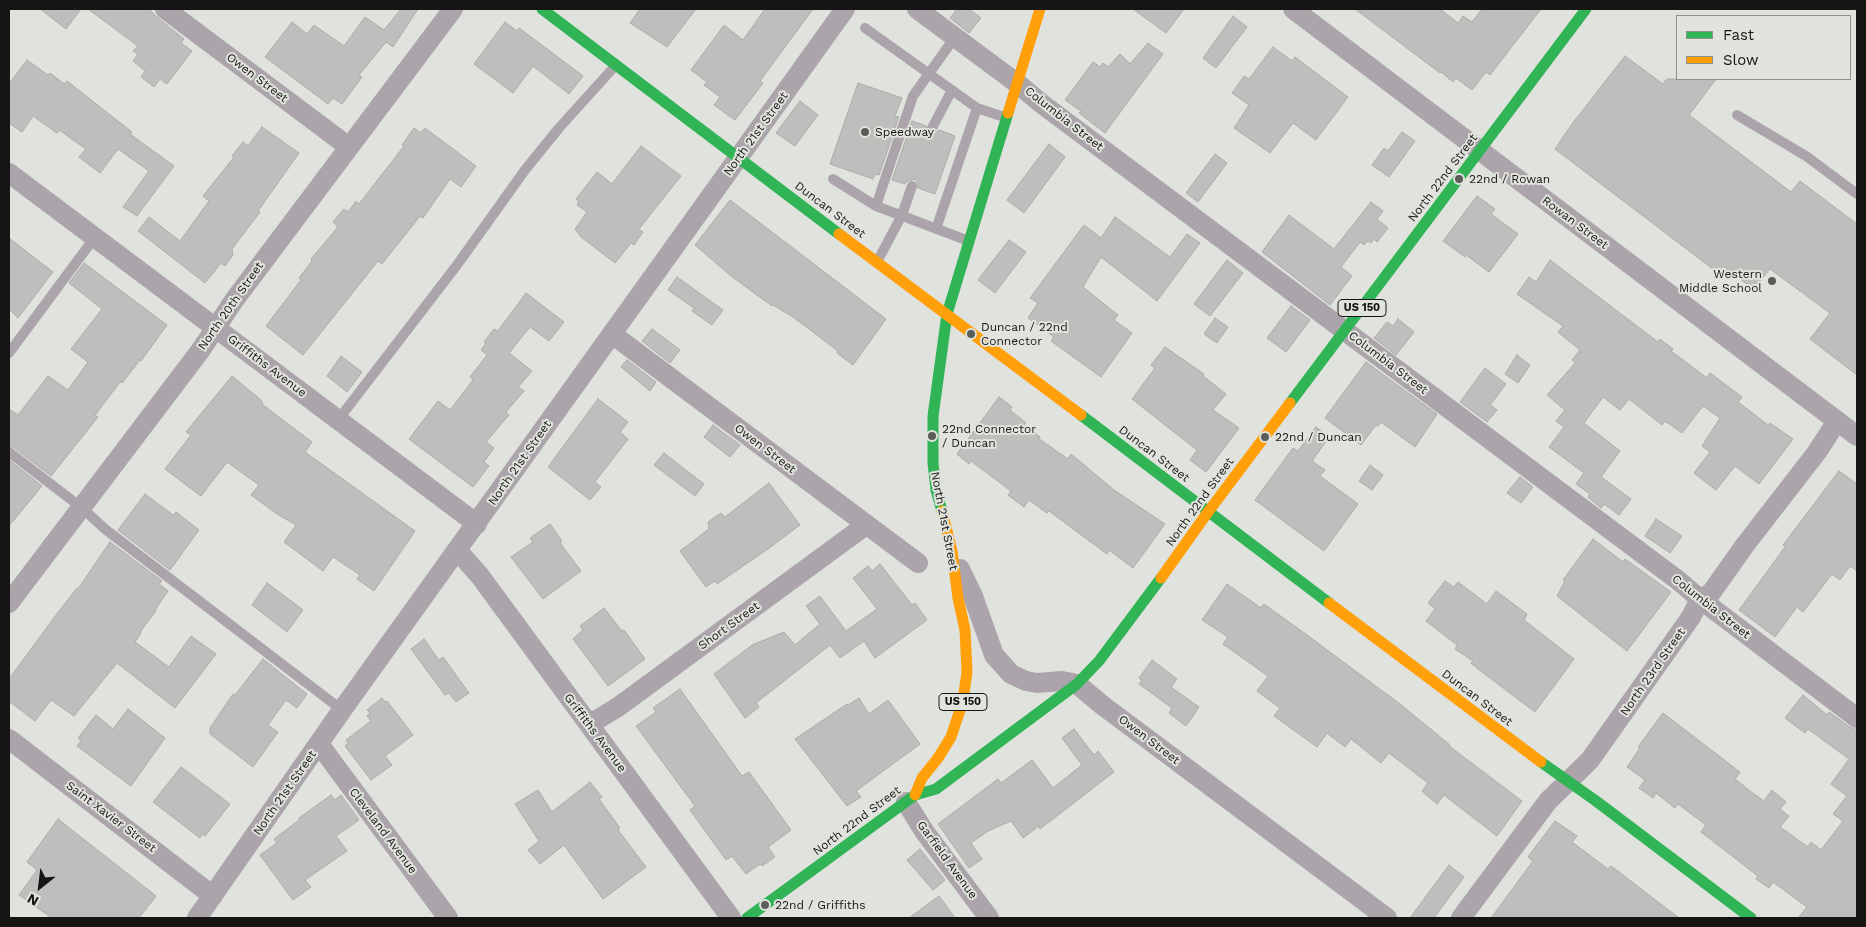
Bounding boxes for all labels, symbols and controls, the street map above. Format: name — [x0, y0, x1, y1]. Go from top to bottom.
legend — [1676, 15, 1851, 80]
text: Fast — [1723, 26, 1754, 44]
street label: Owen Street — [223, 50, 291, 106]
text: Slow — [1723, 51, 1759, 69]
street label: Columbia Street — [1022, 84, 1106, 154]
street label: North 21st Street — [721, 89, 791, 179]
place label: Speedway — [875, 125, 934, 139]
marker: Speedway — [859, 126, 871, 138]
street label: North 22nd Street — [1405, 131, 1481, 225]
place label: 22nd / Rowan — [1469, 172, 1550, 186]
marker: 22nd / Rowan — [1453, 173, 1465, 185]
street label: Duncan Street — [792, 179, 868, 241]
street label: Rowan Street — [1539, 193, 1611, 253]
street label: North 20th Street — [195, 259, 267, 353]
place label: Western Middle School — [1679, 267, 1762, 295]
marker: Western Middle School — [1766, 275, 1778, 287]
road number: US 150 — [1338, 300, 1386, 316]
place label: Duncan / 22nd Connector — [981, 320, 1068, 348]
marker: Duncan / 22nd Connector — [965, 328, 977, 340]
street label: Columbia Street — [1345, 328, 1431, 398]
street label: Griffiths Avenue — [225, 332, 309, 400]
street label: North 21st Street — [485, 418, 555, 508]
street label: Owen Street — [731, 421, 799, 477]
place label: 22nd Connector / Duncan — [942, 422, 1036, 450]
street label: Duncan Street — [1116, 423, 1192, 485]
marker: 22nd Connector / Duncan — [926, 430, 938, 442]
place label: 22nd / Duncan — [1275, 430, 1362, 444]
marker: 22nd / Duncan — [1259, 431, 1271, 443]
street label: North 22nd Street — [1163, 455, 1237, 549]
street label: North 21st Street — [927, 470, 961, 572]
street label: Columbia Street — [1669, 572, 1753, 642]
street label: Short Street — [696, 599, 762, 653]
street label: North 23rd Street — [1617, 626, 1689, 718]
street label: Duncan Street — [1439, 667, 1515, 729]
street label: Griffiths Avenue — [561, 691, 629, 775]
road number: US 150 — [939, 694, 987, 710]
street label: Owen Street — [1115, 712, 1183, 768]
street label: North 21st Street — [250, 748, 320, 838]
street label: Saint Xavier Street — [63, 778, 159, 856]
street label: North 22nd Street — [810, 783, 904, 859]
street label: Cleveland Avenue — [346, 785, 420, 877]
street label: Garfield Avenue — [914, 818, 980, 902]
north arrow — [15, 862, 65, 912]
text: N — [24, 891, 41, 910]
place label: 22nd / Griffiths — [775, 898, 866, 912]
marker: 22nd / Griffiths — [759, 899, 771, 911]

